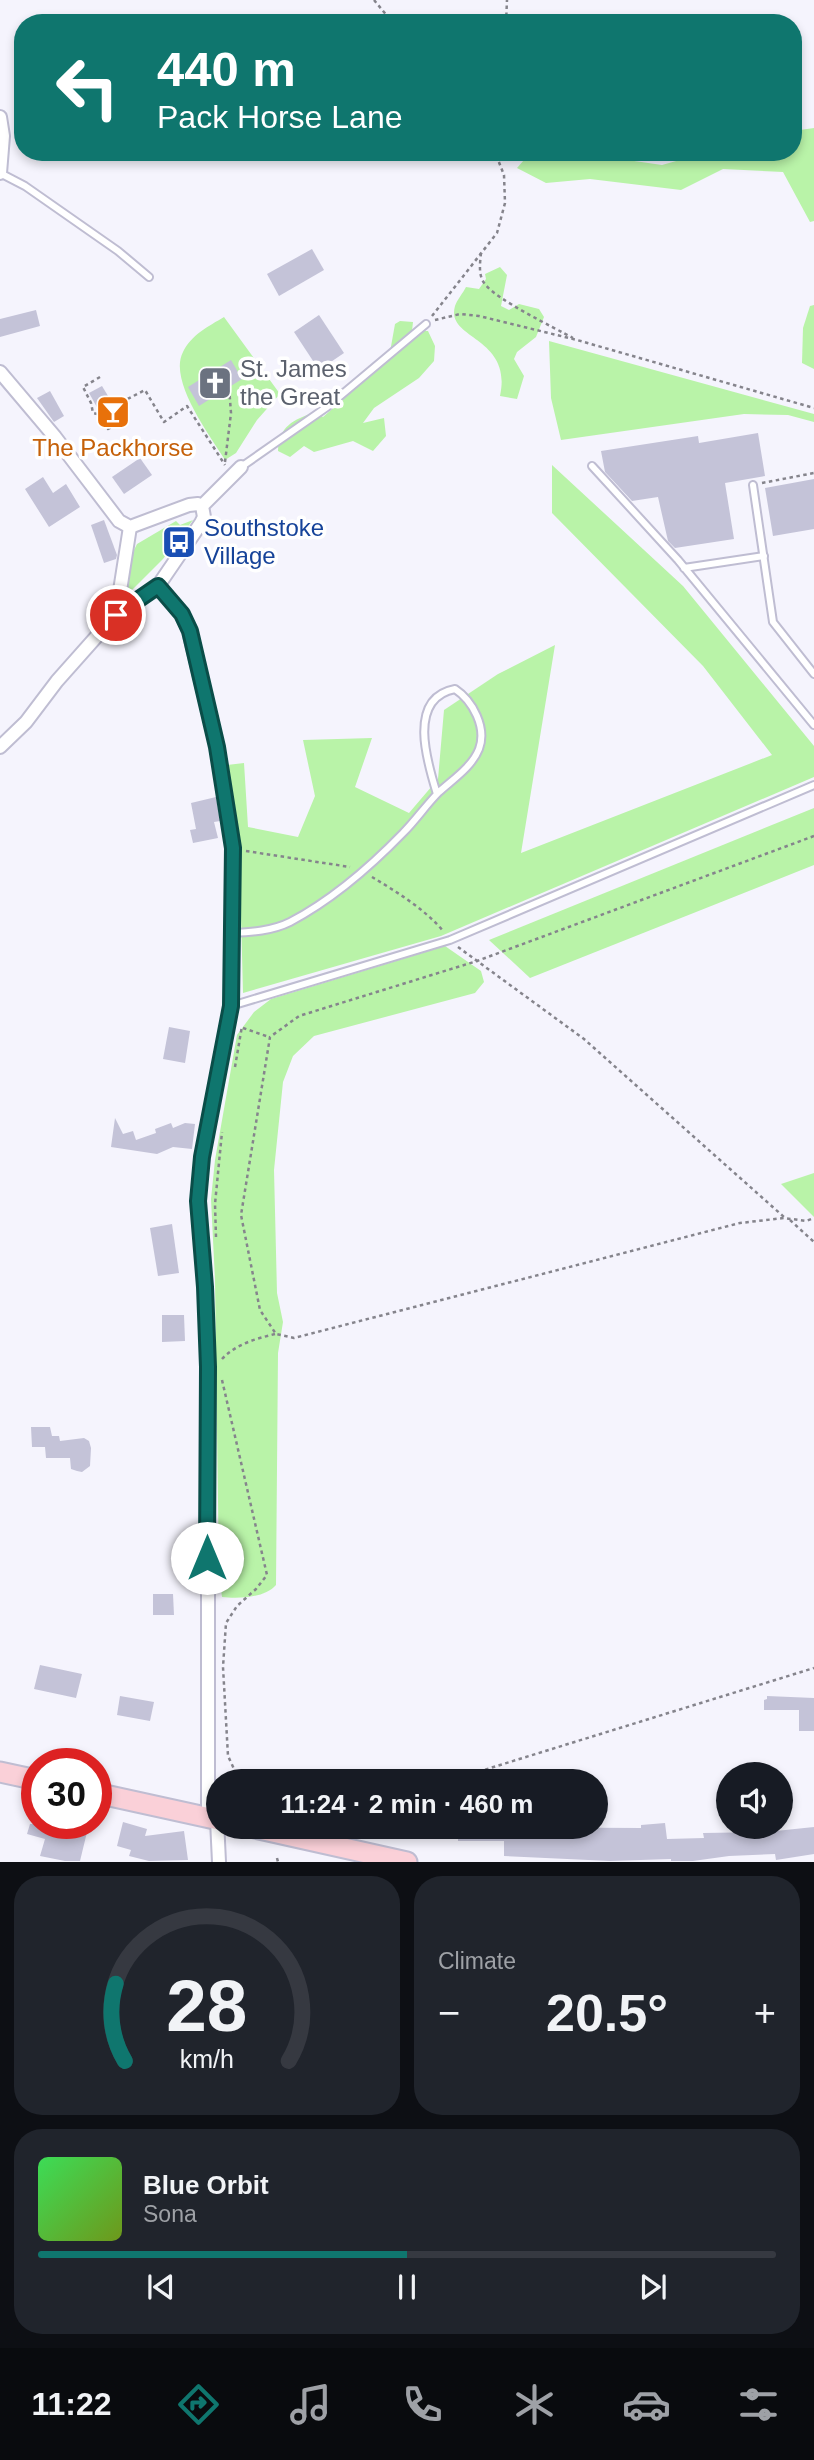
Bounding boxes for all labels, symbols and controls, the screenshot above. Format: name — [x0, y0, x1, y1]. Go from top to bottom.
icon: left — [42, 42, 133, 133]
text: 440 m — [157, 42, 296, 96]
text: Pack Horse Lane — [157, 99, 402, 135]
place label: St. James the Great — [240, 355, 347, 410]
church icon: St. James the Great — [196, 364, 234, 402]
bar icon: The Packhorse — [94, 393, 132, 431]
place label: The Packhorse — [32, 434, 194, 461]
place label: Southstoke Village — [204, 514, 324, 569]
bus stop icon: Southstoke Village — [160, 523, 198, 561]
pin — [86, 585, 146, 645]
icon: arrive — [97, 596, 135, 634]
position arrow — [170, 1521, 244, 1595]
speed limit sign: 30 — [21, 1748, 112, 1839]
map controls — [716, 1762, 793, 1839]
button: sound — [716, 1762, 793, 1839]
text: 11:24 · 2 min · 460 m — [281, 1789, 533, 1819]
text: Climate — [438, 1948, 516, 1974]
text: 28 — [167, 1966, 247, 2047]
text: 20.5° — [546, 1984, 668, 2042]
text: − — [438, 1992, 460, 2034]
text: + — [754, 1992, 776, 2034]
text: km/h — [180, 2045, 234, 2073]
text: Blue Orbit — [143, 2170, 269, 2200]
text: Sona — [143, 2201, 197, 2227]
icon: previous — [142, 2268, 180, 2306]
icon: pause — [388, 2268, 426, 2306]
icon: next — [634, 2268, 672, 2306]
icon: directions — [174, 2380, 223, 2429]
icon: music — [286, 2380, 335, 2429]
icon: phone — [398, 2380, 447, 2429]
icon: climate — [510, 2380, 559, 2429]
icon: car — [622, 2380, 671, 2429]
icon: filters — [734, 2380, 783, 2429]
text: 11:22 — [31, 2386, 112, 2422]

